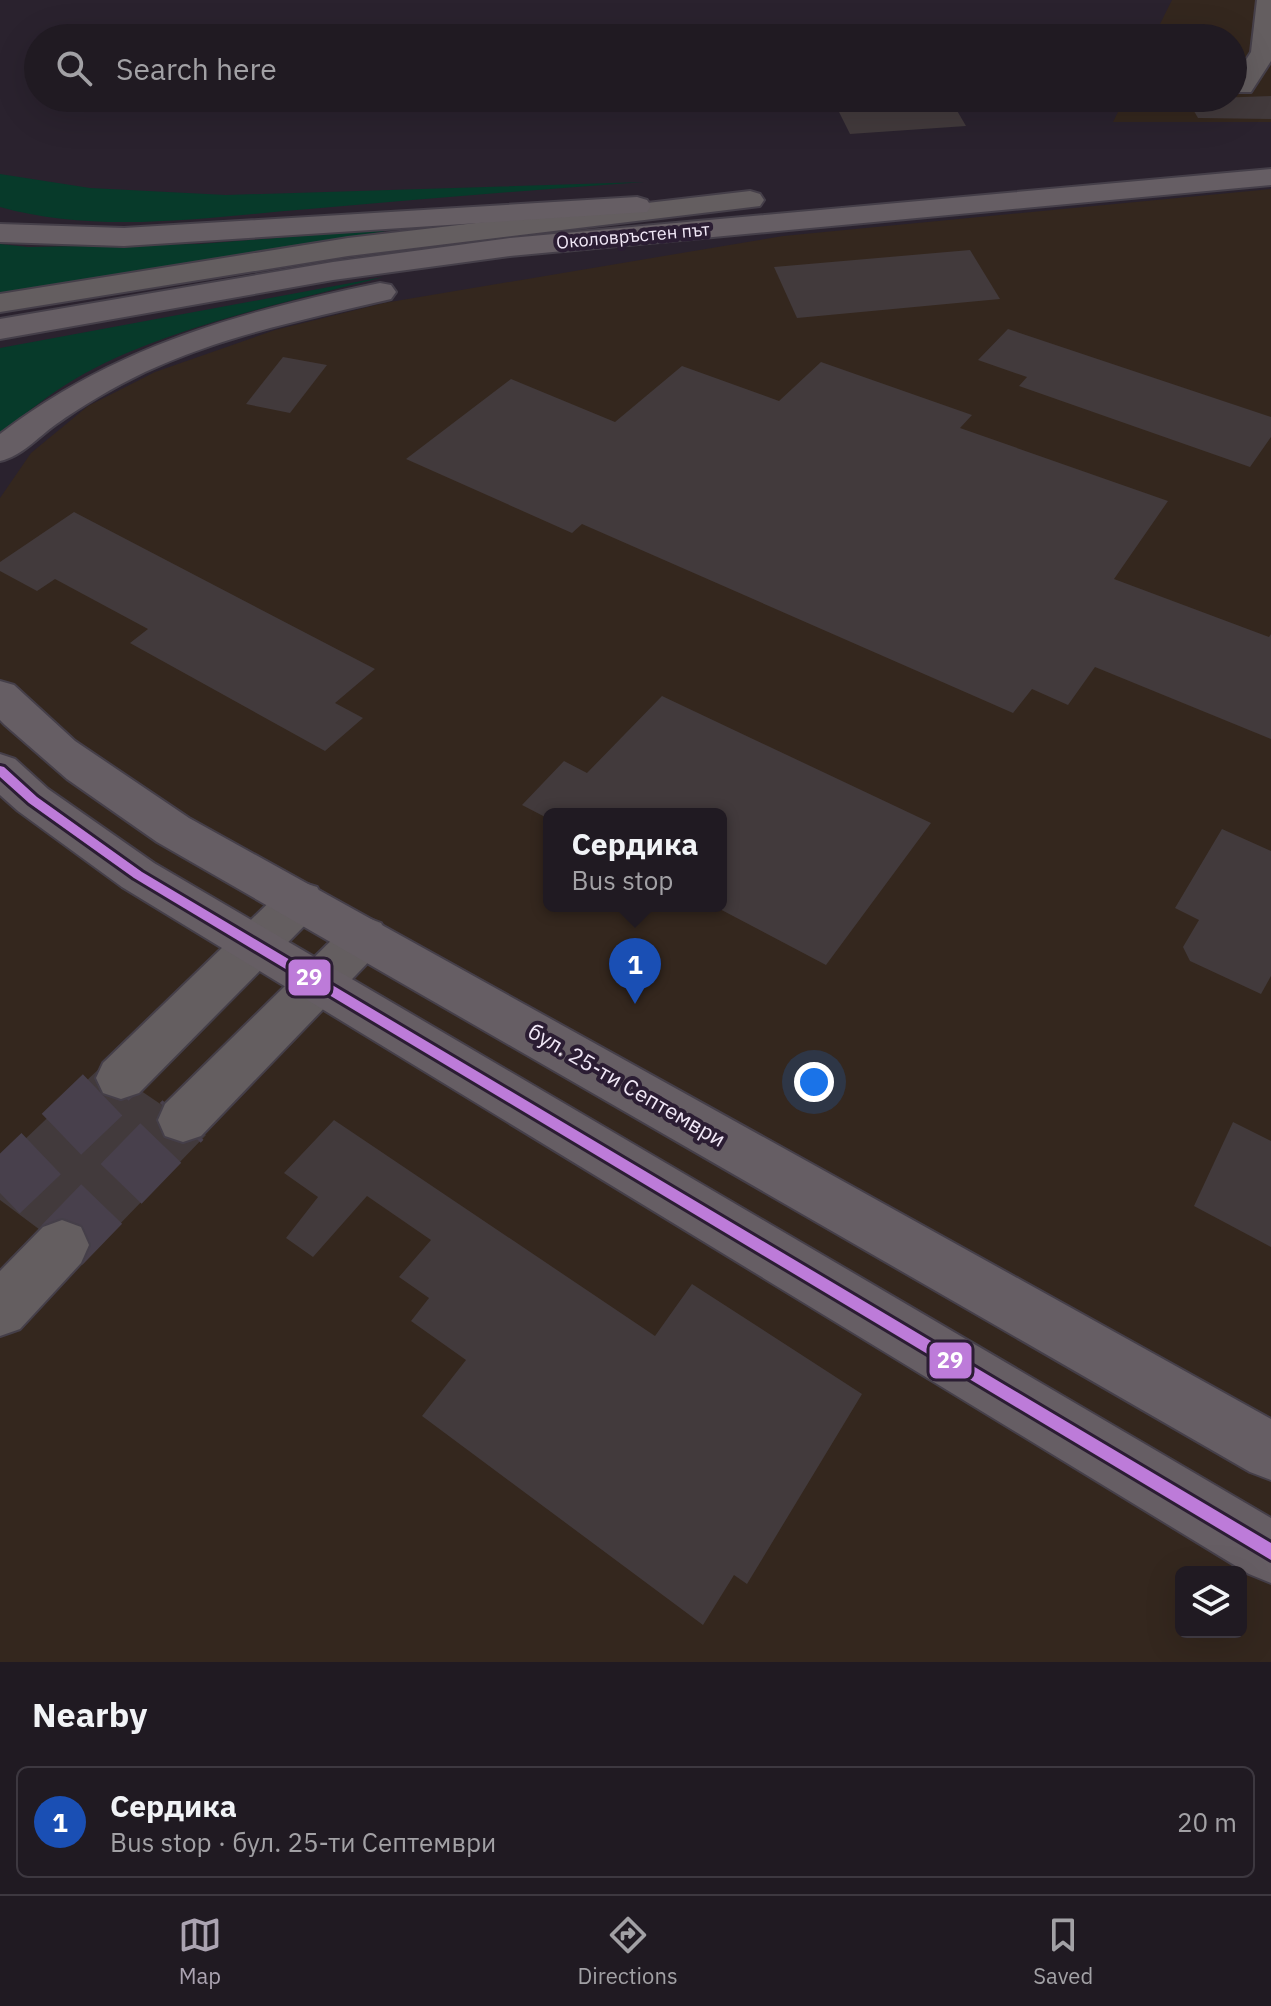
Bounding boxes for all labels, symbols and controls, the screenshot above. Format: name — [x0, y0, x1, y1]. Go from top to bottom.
search box — [24, 24, 1247, 112]
icon: search — [52, 46, 96, 90]
text: Search here — [116, 49, 277, 88]
street label: Околовръстен път — [555, 217, 711, 254]
popup — [543, 808, 727, 912]
text: Сердика — [572, 824, 698, 863]
text: Bus stop — [572, 863, 673, 897]
pin: 1 — [609, 938, 661, 1004]
line badge: 29 — [287, 958, 332, 997]
text: 29 — [296, 962, 322, 991]
street label: бул. 25-ти Септември — [523, 1016, 731, 1153]
your location — [794, 1062, 834, 1102]
line badge: 29 — [928, 1341, 973, 1380]
text: 29 — [937, 1345, 963, 1374]
map controls — [1175, 1566, 1247, 1638]
button: layers — [1175, 1566, 1247, 1638]
text: Nearby — [32, 1692, 147, 1736]
text: Сердика — [110, 1786, 237, 1825]
text: 1 — [52, 1805, 68, 1839]
text: 20 m — [1177, 1805, 1237, 1839]
text: Bus stop · бул. 25-ти Септември — [110, 1825, 496, 1859]
tab: Map — [178, 1913, 222, 1990]
tab: Directions — [578, 1913, 678, 1990]
tab: Saved — [1033, 1913, 1093, 1990]

